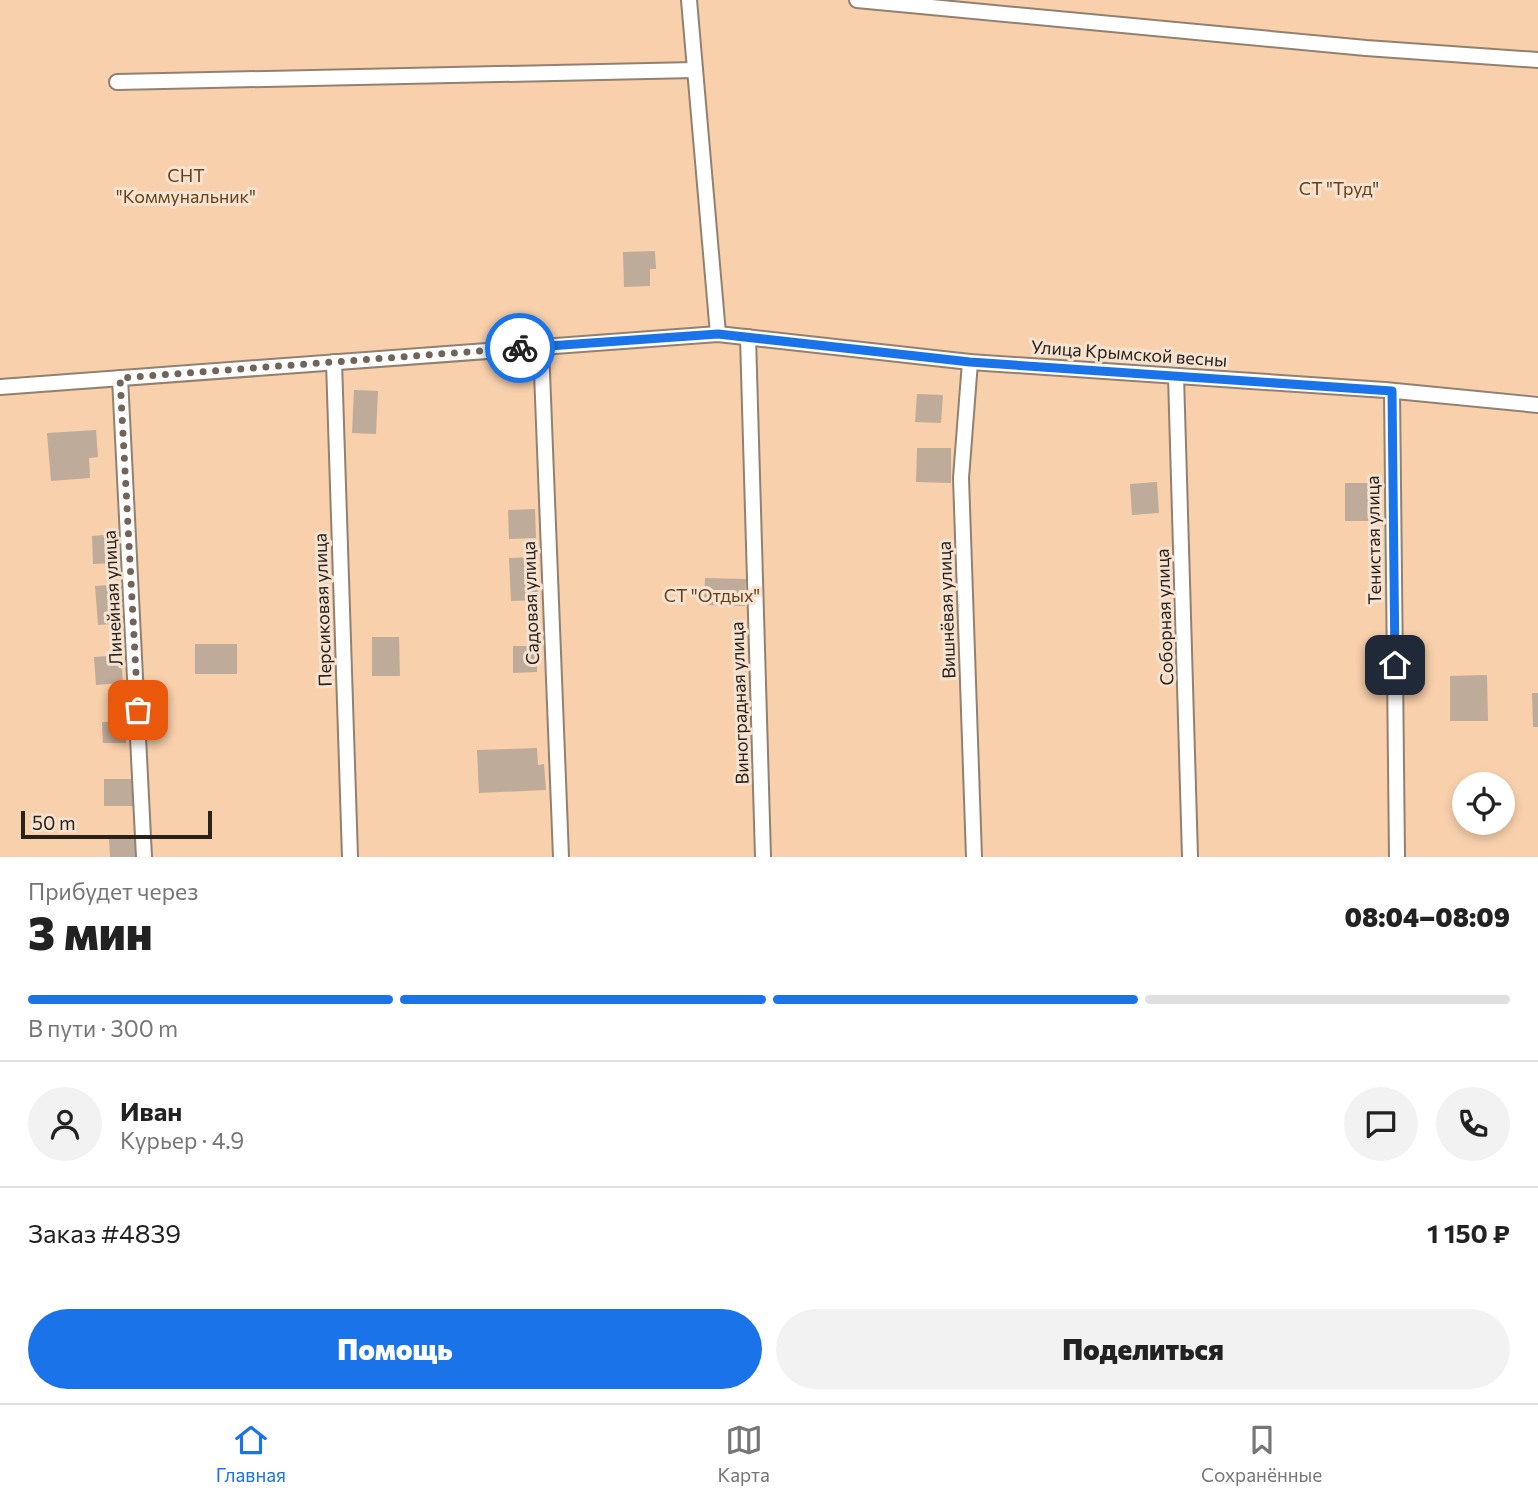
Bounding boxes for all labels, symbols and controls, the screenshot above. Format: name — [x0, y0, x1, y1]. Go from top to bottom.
park label: СНТ "Коммунальник" — [116, 164, 256, 207]
park label: СТ "Труд" — [1299, 177, 1379, 199]
courier — [485, 313, 555, 383]
icon: bike — [501, 329, 539, 367]
street label: Улица Крымской весны — [1030, 335, 1228, 371]
street label: Тенистая улица — [1361, 475, 1385, 605]
street label: Линейная улица — [97, 530, 127, 666]
street label: Персиковая улица — [308, 533, 336, 687]
street label: Садовая улица — [517, 541, 543, 665]
street label: Вишнёвая улица — [933, 541, 959, 679]
street label: Соборная улица — [1151, 548, 1177, 686]
park label: СТ "Отдых" — [664, 584, 760, 606]
street label: Виноградная улица — [725, 621, 753, 785]
pin — [1365, 635, 1425, 695]
icon: home — [1376, 646, 1414, 684]
pin — [108, 680, 168, 740]
icon: bag — [119, 691, 157, 729]
map controls — [1452, 772, 1515, 835]
button: locate — [1452, 772, 1515, 835]
scale bar — [21, 808, 212, 840]
text: 50 m — [32, 811, 76, 834]
text: Прибудет через — [28, 877, 198, 905]
text: 08:04–08:09 — [1344, 901, 1510, 932]
text: 3 мин — [28, 903, 153, 959]
text: В пути · 300 m — [28, 1014, 178, 1042]
button: person — [28, 1087, 102, 1161]
button: chat — [1344, 1087, 1418, 1161]
button: phone — [1436, 1087, 1510, 1161]
text: Иван — [120, 1095, 182, 1126]
text: Курьер · 4.9 — [120, 1126, 244, 1154]
text: Заказ #4839 — [28, 1217, 181, 1248]
text: 1 150 ₽ — [1427, 1217, 1510, 1248]
button: Помощь — [28, 1309, 762, 1389]
button: Поделиться — [776, 1309, 1510, 1389]
tab: Главная — [216, 1421, 286, 1486]
tab: Карта — [717, 1421, 770, 1486]
tab: Сохранённые — [1201, 1421, 1322, 1486]

